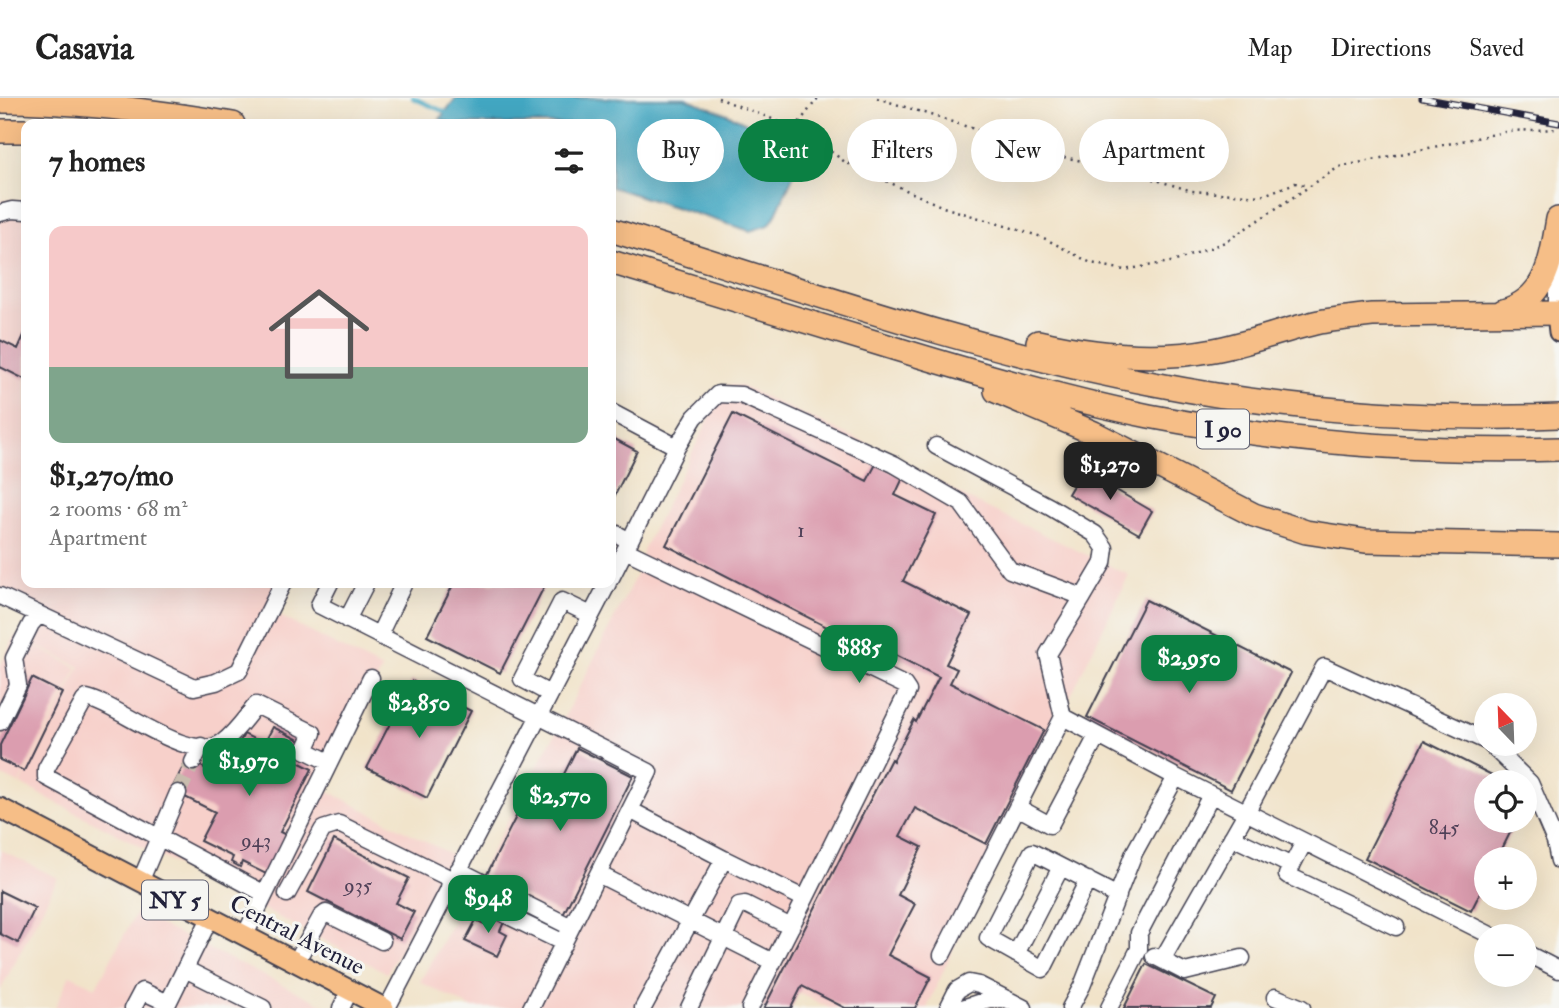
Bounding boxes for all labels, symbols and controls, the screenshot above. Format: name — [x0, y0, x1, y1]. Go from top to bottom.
text: Casavia — [35, 28, 134, 69]
text: Map — [1247, 33, 1292, 64]
text: Directions — [1330, 33, 1431, 64]
text: Saved — [1469, 33, 1524, 64]
chip: Buy — [637, 119, 724, 182]
chip: Rent — [738, 119, 833, 182]
chip: Filters — [847, 119, 957, 182]
chip: New — [971, 119, 1065, 182]
chip: Apartment — [1079, 119, 1229, 182]
icon: filters — [550, 142, 588, 180]
text: 7 homes — [49, 143, 145, 180]
icon: home — [256, 271, 382, 397]
road number: I 90 — [1197, 410, 1249, 448]
pin: $1,270 — [1053, 442, 1167, 502]
text: $1,270 — [1080, 450, 1140, 479]
text: $1,270/mo — [49, 457, 173, 494]
text: 2 rooms · 68 m² — [49, 494, 188, 523]
house number: 1 — [797, 517, 805, 544]
text: Apartment — [49, 523, 147, 552]
pin: $885 — [818, 626, 900, 685]
text: $885 — [837, 633, 881, 662]
pin: $2,950 — [1132, 636, 1246, 695]
text: $2,950 — [1157, 643, 1221, 672]
pin: $2,850 — [362, 680, 476, 740]
text: $2,850 — [388, 688, 450, 717]
north arrow — [1474, 693, 1536, 756]
map controls — [1474, 693, 1537, 987]
pin: $1,970 — [192, 738, 306, 798]
text: $1,970 — [219, 746, 279, 775]
button: locate — [1474, 770, 1537, 833]
pin: $2,570 — [503, 774, 617, 833]
text: $2,570 — [529, 781, 591, 810]
house number: 845 — [1429, 814, 1460, 841]
house number: 943 — [239, 827, 271, 854]
button: + — [1474, 847, 1537, 910]
house number: 935 — [342, 872, 373, 899]
pin: $948 — [447, 876, 529, 935]
road number: NY 5 — [142, 880, 208, 920]
text: $948 — [464, 883, 512, 912]
street label: Central Avenue — [224, 888, 370, 982]
button: − — [1474, 924, 1537, 987]

